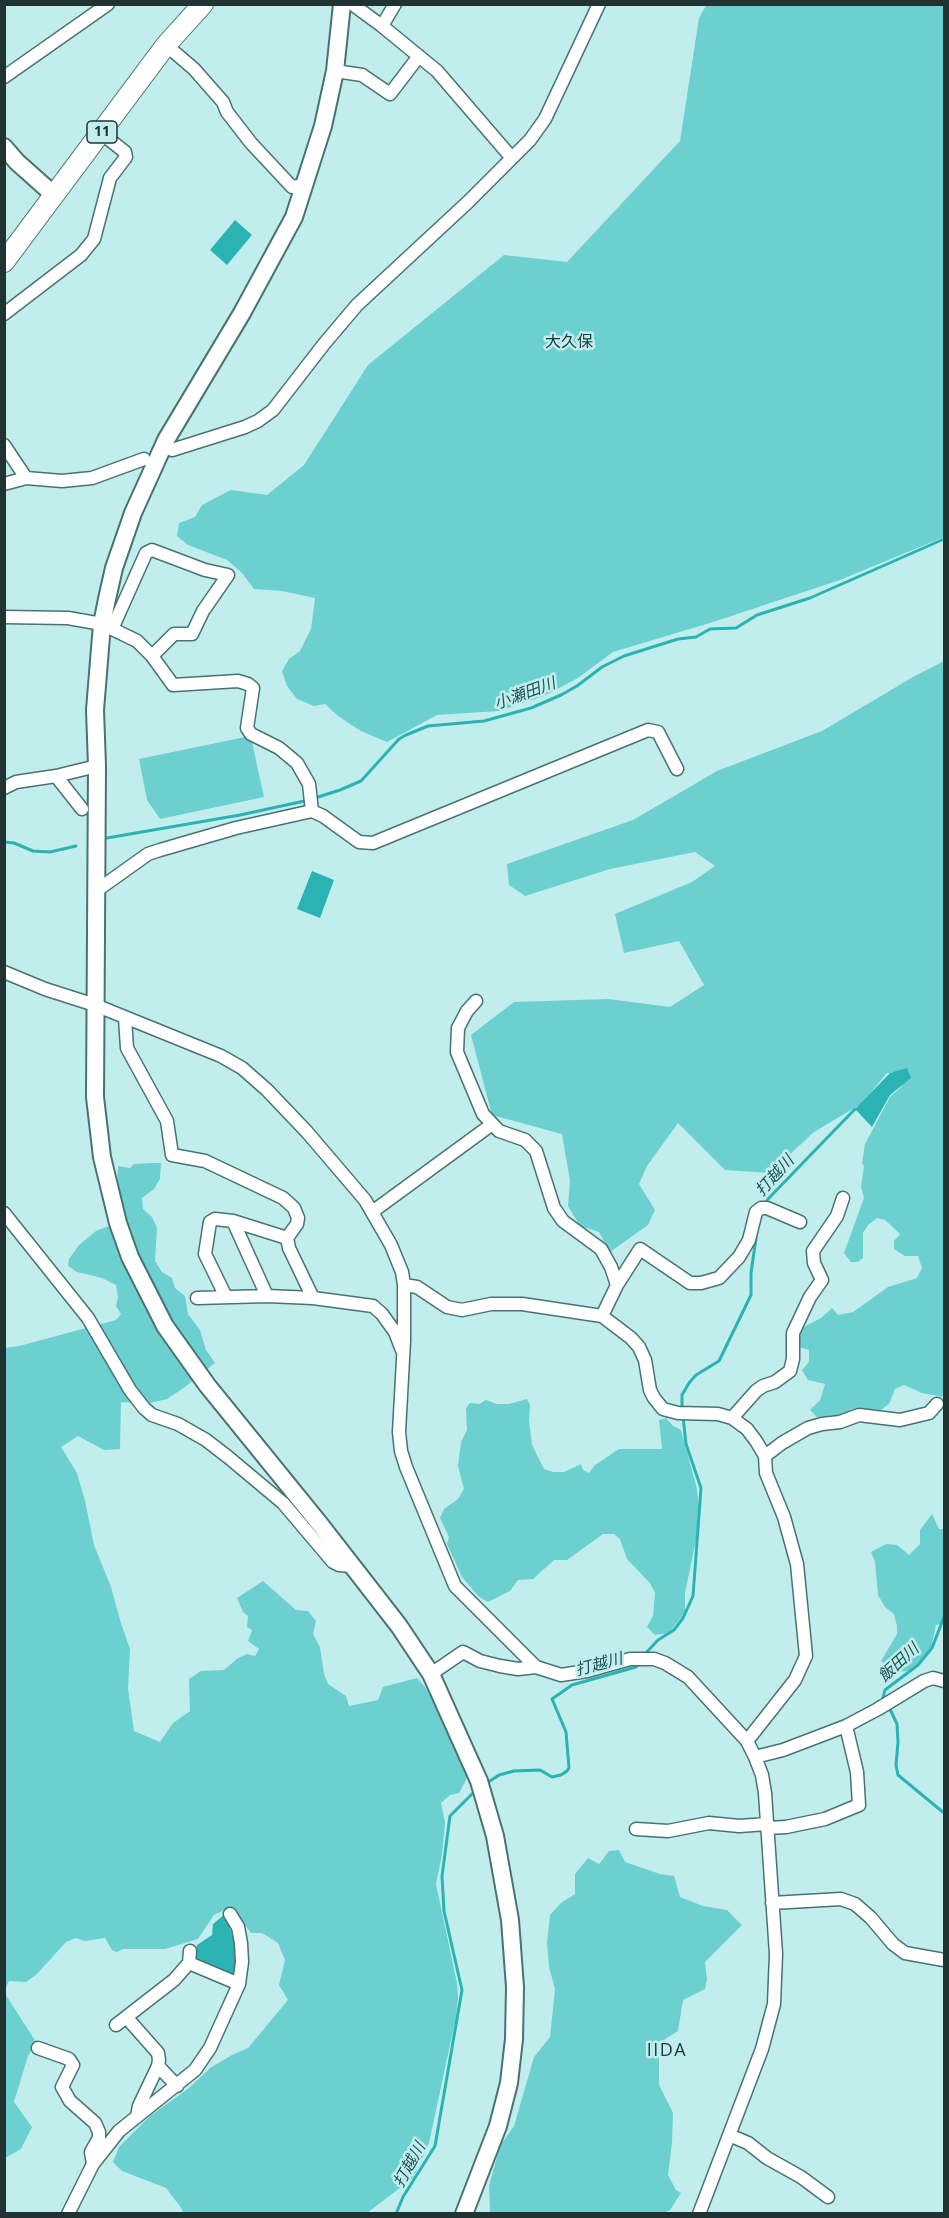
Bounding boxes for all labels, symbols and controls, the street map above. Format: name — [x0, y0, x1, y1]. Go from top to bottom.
road number: 11 — [87, 121, 117, 143]
district label: 大久保 — [545, 332, 593, 352]
water label: 小瀬田川 — [492, 674, 558, 714]
water label: 打越川 — [752, 1152, 798, 1200]
water label: 飯田川 — [875, 1640, 923, 1686]
water label: 打越川 — [573, 1650, 625, 1680]
district label: IIDA — [647, 2040, 687, 2062]
water label: 打越川 — [390, 2139, 430, 2191]

